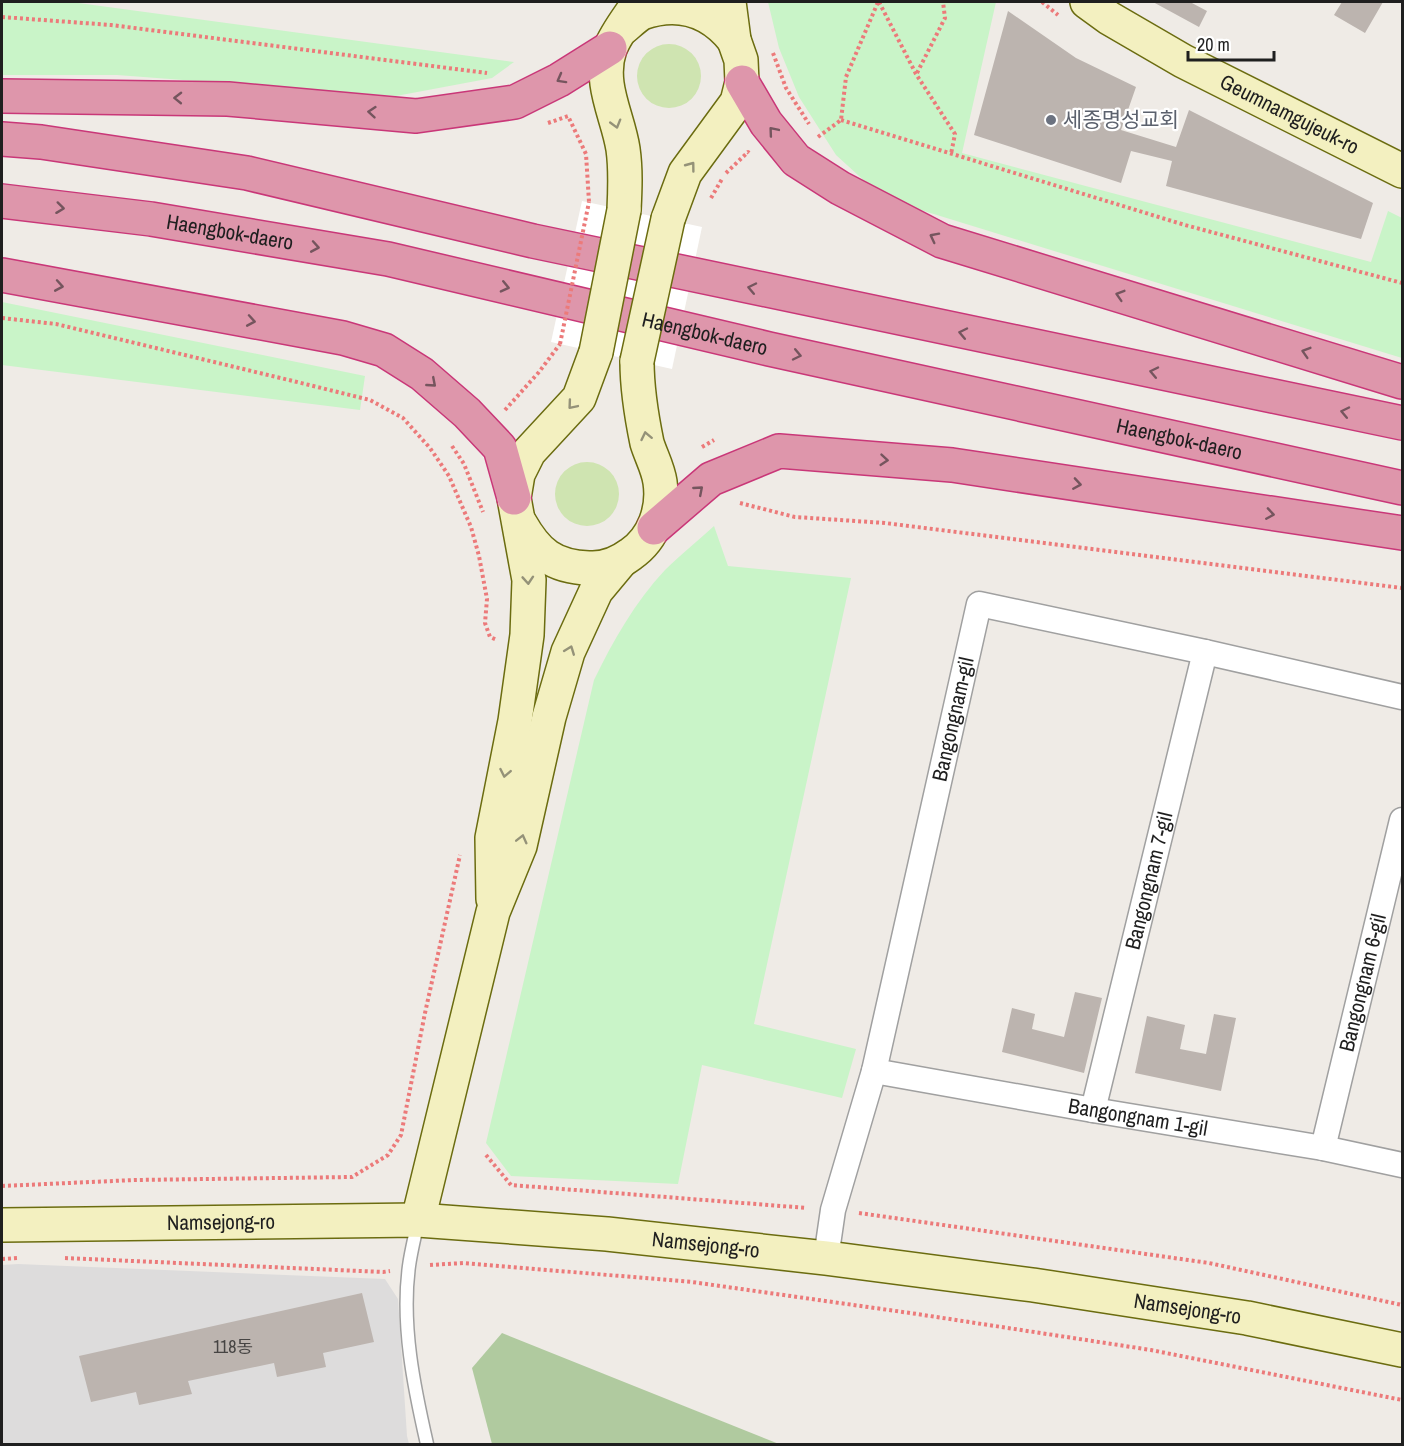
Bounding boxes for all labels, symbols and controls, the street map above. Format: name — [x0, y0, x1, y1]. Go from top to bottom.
scale bar — [1188, 24, 1274, 62]
text: 20 m — [1197, 32, 1230, 57]
street label: Geumnamgujeuk-ro — [1215, 67, 1364, 161]
one-way arrow — [556, 72, 567, 83]
one-way arrow — [173, 92, 182, 104]
place label: 세종명성교회 — [1063, 105, 1179, 134]
one-way arrow — [368, 106, 377, 119]
marker: 세종명성교회 — [1044, 113, 1058, 127]
one-way arrow — [609, 118, 621, 129]
one-way arrow — [769, 127, 780, 138]
one-way arrow — [684, 162, 695, 173]
one-way arrow — [55, 201, 64, 214]
street label: Haengbok-daero — [164, 207, 296, 257]
one-way arrow — [930, 233, 940, 244]
one-way arrow — [309, 240, 319, 253]
one-way arrow — [54, 279, 64, 291]
one-way arrow — [500, 280, 510, 293]
one-way arrow — [747, 282, 757, 295]
one-way arrow — [1115, 290, 1126, 302]
street label: Haengbok-daero — [639, 304, 771, 362]
one-way arrow — [245, 314, 255, 327]
one-way arrow — [959, 327, 969, 340]
one-way arrow — [1301, 347, 1312, 359]
one-way arrow — [792, 348, 802, 361]
one-way arrow — [1150, 366, 1160, 379]
one-way arrow — [425, 376, 436, 387]
one-way arrow — [569, 398, 580, 409]
one-way arrow — [1340, 406, 1350, 419]
street label: Haengbok-daero — [1114, 411, 1245, 467]
one-way arrow — [640, 432, 653, 442]
one-way arrow — [879, 453, 888, 466]
one-way arrow — [1072, 478, 1082, 490]
one-way arrow — [692, 486, 703, 497]
one-way arrow — [1265, 507, 1274, 519]
one-way arrow — [521, 575, 534, 584]
one-way arrow — [562, 645, 575, 656]
street label: Bangongnam-gil — [925, 654, 981, 784]
one-way arrow — [499, 767, 512, 777]
street label: Bangongnam 7-gil — [1118, 809, 1179, 952]
one-way arrow — [514, 834, 527, 844]
street label: Bangongnam 6-gil — [1332, 911, 1393, 1054]
street label: Bangongnam 1-gil — [1066, 1091, 1210, 1143]
street label: Namsejong-ro — [167, 1207, 275, 1237]
street label: Namsejong-ro — [651, 1224, 761, 1265]
street label: Namsejong-ro — [1132, 1286, 1243, 1331]
house number: 118동 — [213, 1334, 253, 1359]

